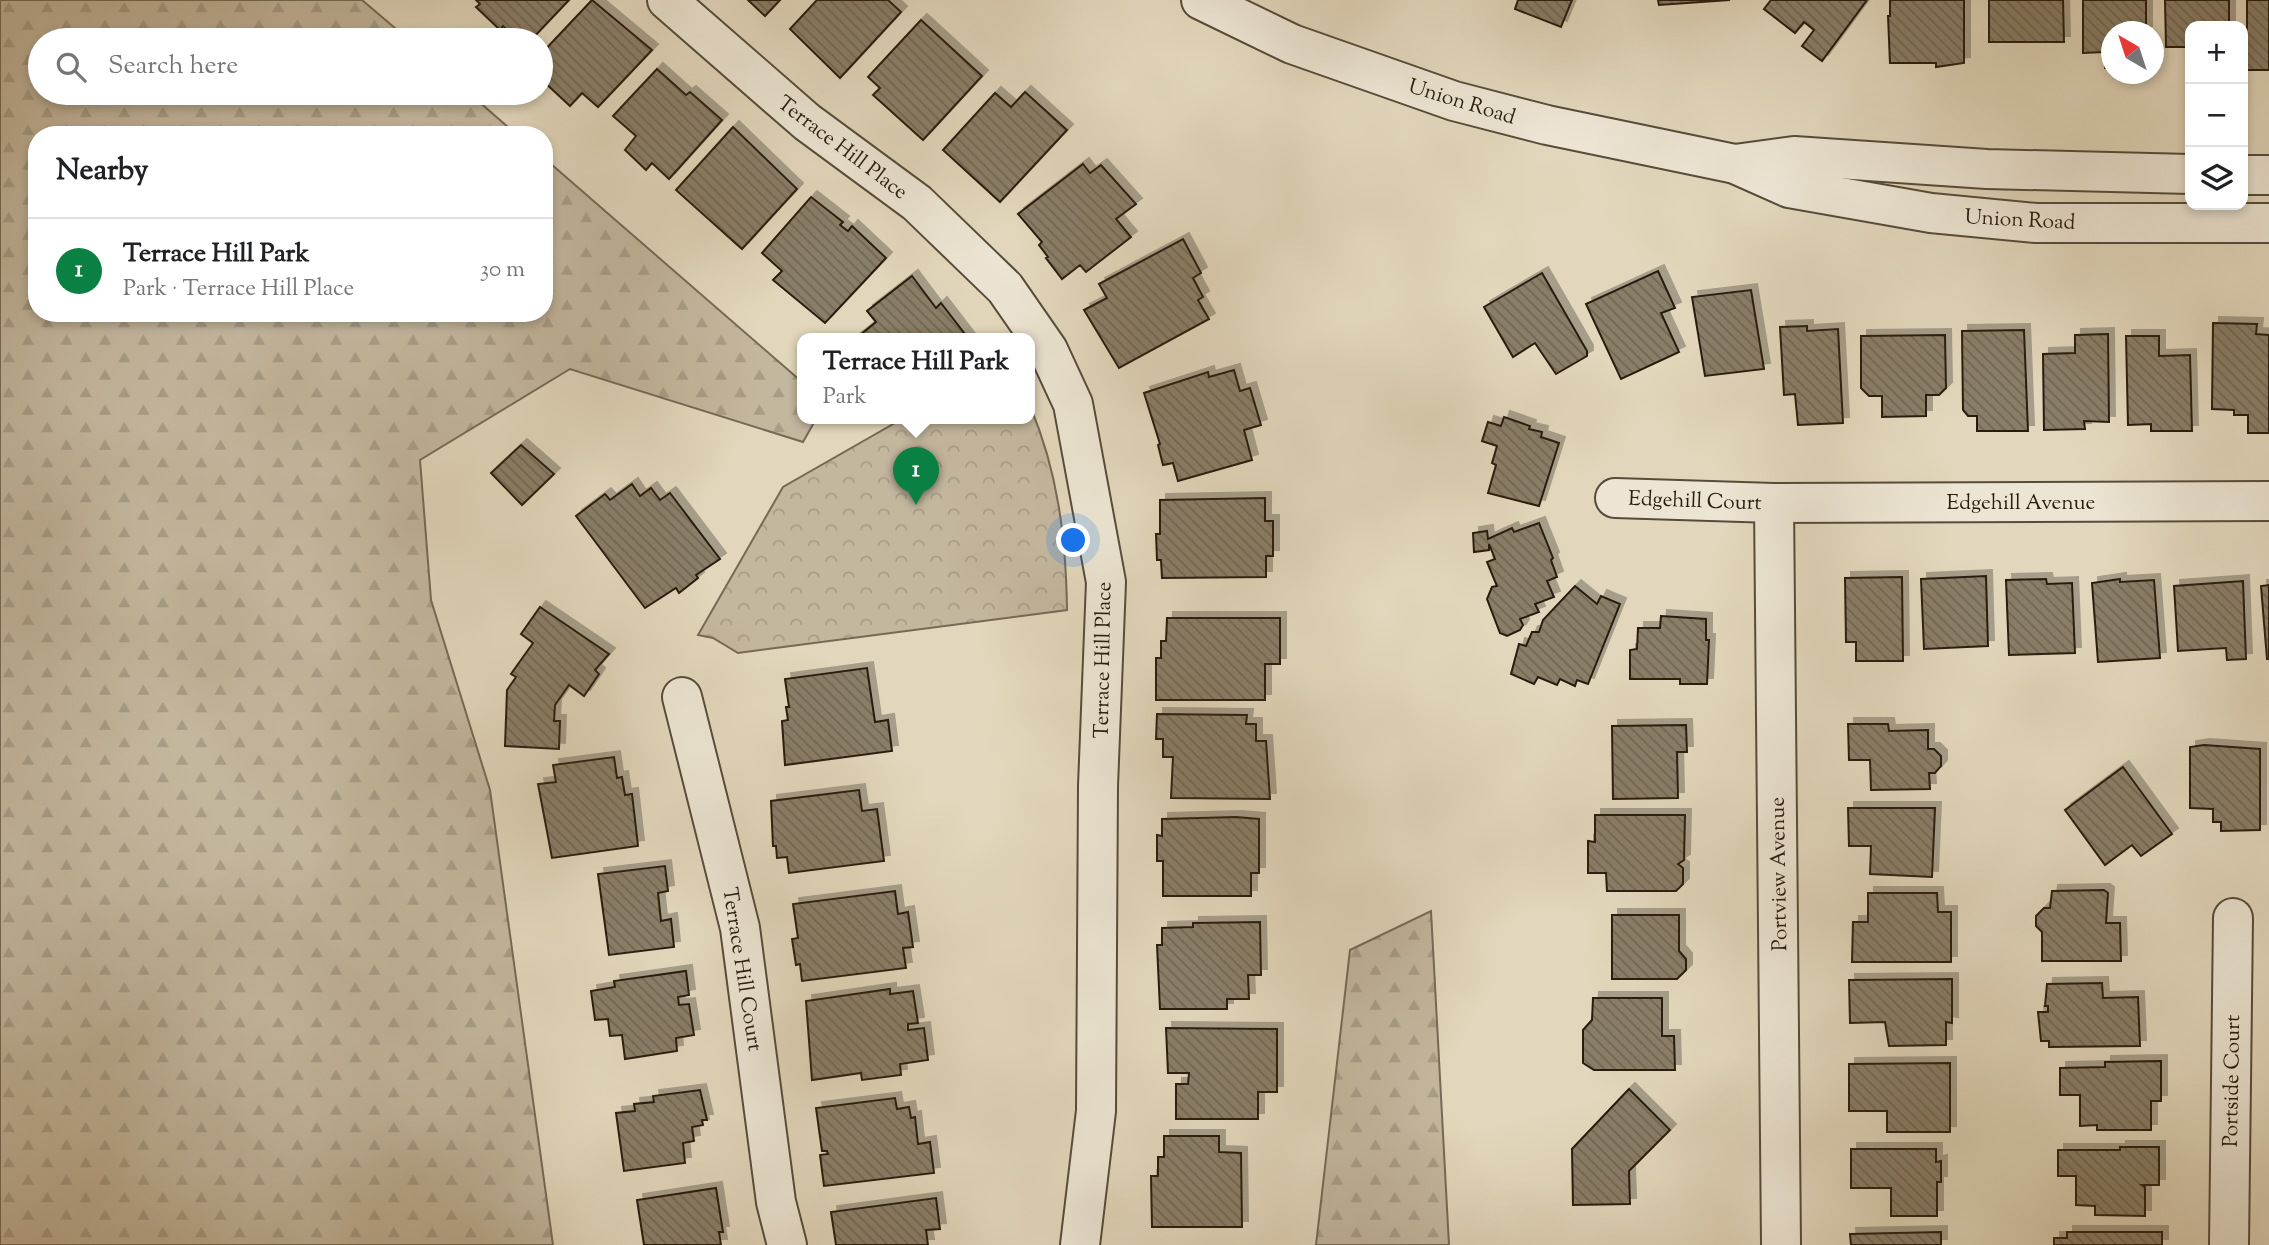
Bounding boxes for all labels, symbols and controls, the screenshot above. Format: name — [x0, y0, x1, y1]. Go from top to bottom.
north arrow — [2101, 21, 2164, 84]
map controls — [2185, 21, 2248, 210]
button: + — [2185, 21, 2248, 84]
search box — [28, 28, 553, 105]
icon: search — [52, 48, 90, 86]
text: Search here — [108, 48, 238, 85]
street label: Union Road — [1404, 72, 1519, 134]
button: − — [2185, 84, 2248, 147]
street label: Terrace Hill Place — [770, 89, 913, 208]
button: layers — [2185, 147, 2248, 210]
text: Nearby — [56, 150, 148, 193]
street label: Union Road — [1964, 203, 2076, 239]
text: Terrace Hill Park — [123, 236, 309, 273]
text: 1 — [75, 254, 83, 287]
text: 30 m — [480, 254, 525, 287]
text: Park · Terrace Hill Place — [123, 273, 354, 306]
popup — [797, 333, 1035, 424]
text: Terrace Hill Park — [823, 344, 1009, 381]
text: Park — [823, 381, 867, 414]
pin: 1 — [893, 447, 939, 505]
street label: Edgehill Court — [1628, 485, 1762, 519]
street label: Edgehill Avenue — [1947, 489, 2095, 519]
your location — [1056, 523, 1090, 557]
street label: Terrace Hill Place — [1088, 581, 1120, 739]
street label: Portview Avenue — [1764, 797, 1796, 951]
street label: Terrace Hill Court — [713, 885, 769, 1053]
street label: Portside Court — [2217, 1015, 2249, 1148]

